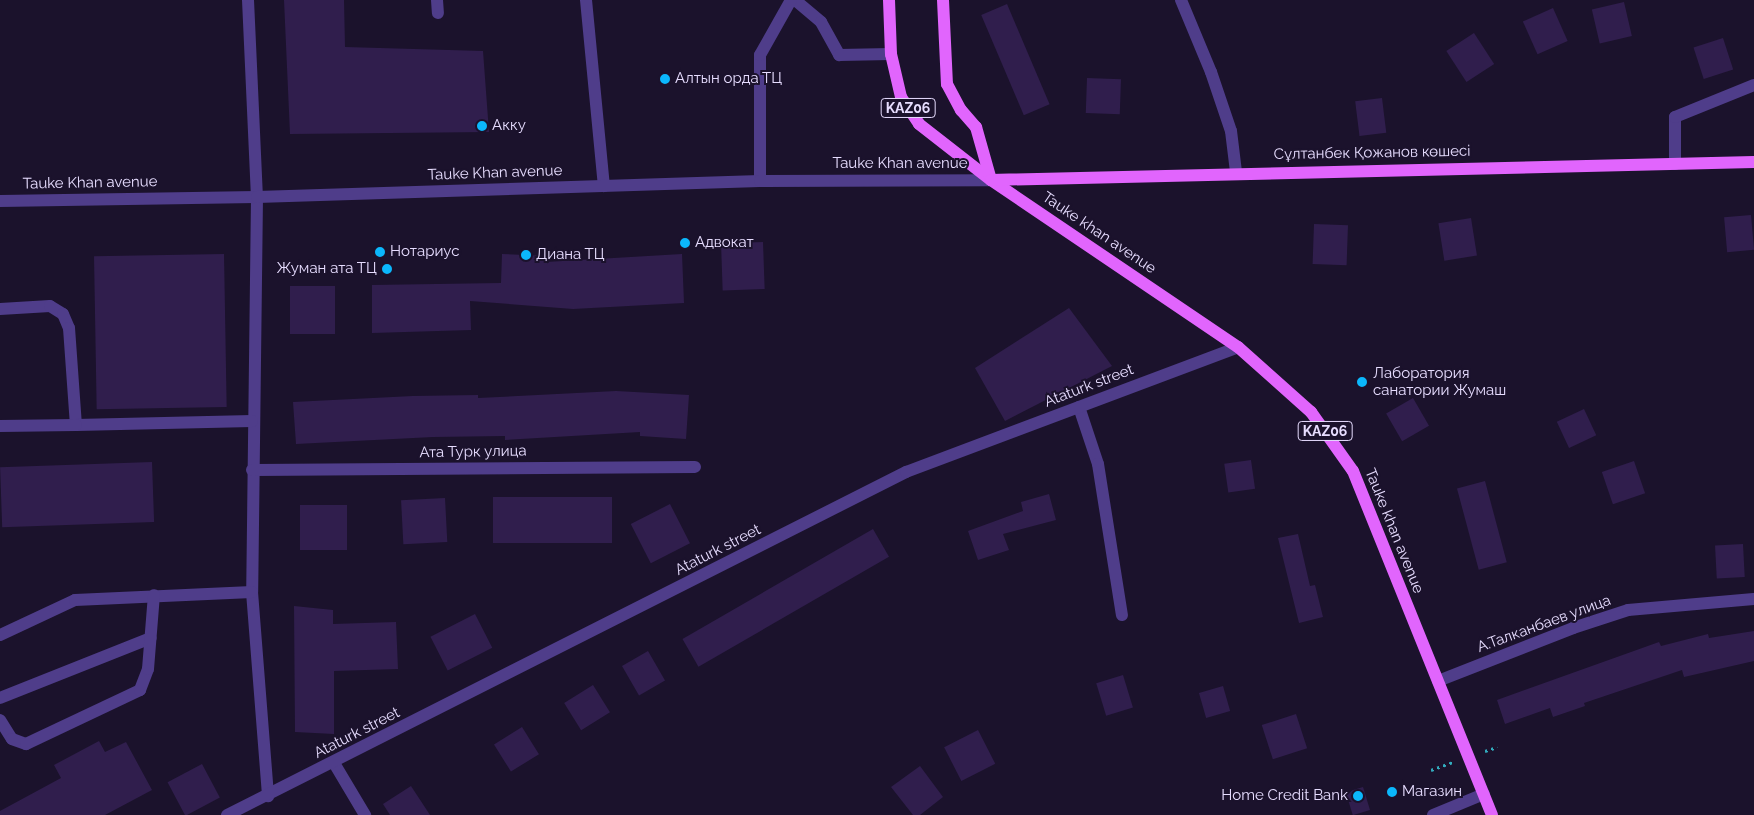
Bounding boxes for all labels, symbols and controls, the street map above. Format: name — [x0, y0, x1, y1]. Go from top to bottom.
place label: Алтын орда ТЦ — [675, 70, 783, 88]
marker: Алтын орда ТЦ — [659, 73, 671, 85]
road number: KАZ06 — [880, 96, 936, 120]
place label: Акку — [492, 117, 526, 135]
marker: Акку — [476, 120, 488, 132]
street label: Сұлтанбек Қожанов көшесі — [1273, 142, 1471, 164]
street label: Tauke Khan avenue — [833, 155, 967, 173]
street label: Tauke Khan avenue — [427, 162, 563, 184]
street label: Tauke Khan avenue — [22, 173, 158, 193]
street label: Tauke khan avenue — [1039, 188, 1159, 278]
place label: Адвокат — [695, 234, 754, 252]
marker: Адвокат — [679, 237, 691, 249]
place label: Нотариус — [390, 243, 459, 261]
marker: Нотариус — [374, 246, 386, 258]
place label: Диана ТЦ — [536, 246, 605, 264]
marker: Диана ТЦ — [520, 249, 532, 261]
place label: Жуман ата ТЦ — [276, 260, 377, 278]
marker: Жуман ата ТЦ — [381, 263, 393, 275]
street label: Ataturk street — [1042, 361, 1136, 411]
place label: Лаборатория санатории Жумаш — [1373, 364, 1506, 399]
marker: Лаборатория санатории Жумаш — [1355, 375, 1369, 389]
road number: KАZ06 — [1298, 420, 1352, 442]
street label: Ата Турк улица — [419, 442, 527, 462]
street label: Tauke khan avenue — [1361, 466, 1427, 596]
street label: Ataturk street — [672, 521, 764, 579]
street label: А.Талканбаев улица — [1475, 591, 1613, 657]
street label: Ataturk street — [311, 704, 403, 762]
place label: Магазин — [1402, 783, 1462, 801]
marker: Магазин — [1386, 786, 1398, 798]
place label: Home Credit Bank — [1221, 787, 1348, 805]
marker: Home Credit Bank — [1352, 790, 1364, 802]

